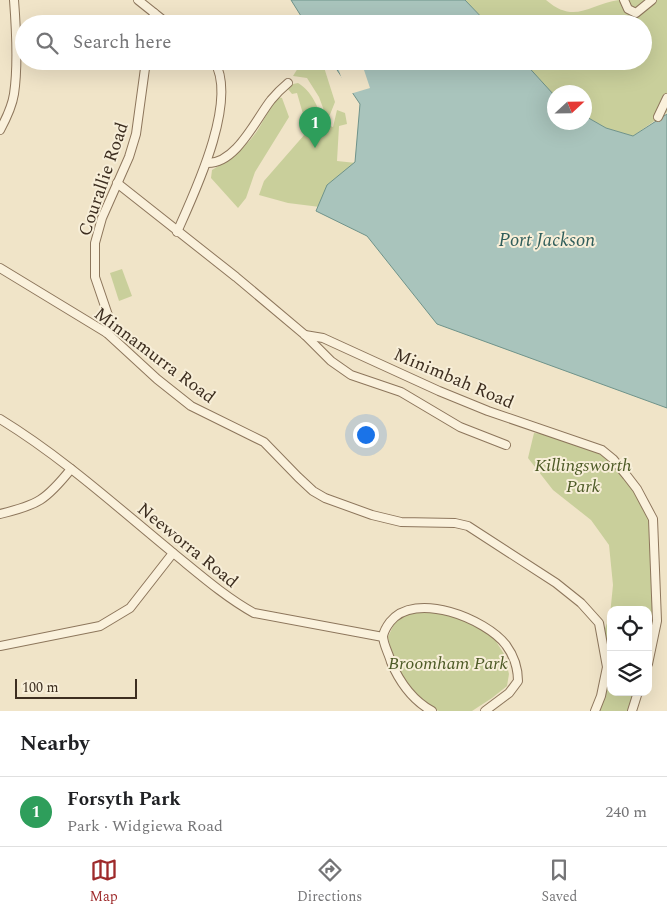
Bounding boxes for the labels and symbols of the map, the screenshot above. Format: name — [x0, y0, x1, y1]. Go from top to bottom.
north arrow — [547, 85, 592, 130]
pin: 1 — [299, 107, 331, 148]
street label: Courallie Road — [71, 119, 136, 240]
water label: Port Jackson — [499, 226, 595, 255]
street label: Minnamurra Road — [88, 301, 221, 410]
street label: Minimbah Road — [389, 341, 518, 416]
your location — [353, 422, 379, 448]
park label: Killingsworth Park — [535, 452, 631, 500]
street label: Neeworra Road — [131, 496, 244, 595]
park label: Broomham Park — [388, 650, 509, 677]
scale bar — [15, 676, 138, 699]

